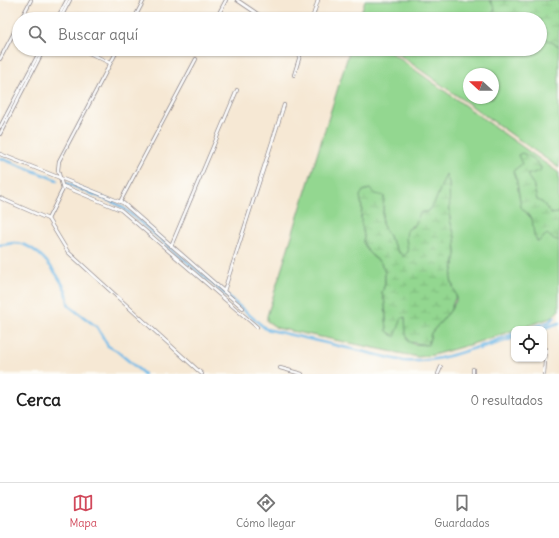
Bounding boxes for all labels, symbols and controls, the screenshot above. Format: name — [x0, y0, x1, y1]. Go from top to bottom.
search box — [12, 12, 547, 56]
icon: search — [26, 23, 48, 45]
text: Buscar aquí — [58, 25, 138, 44]
north arrow — [463, 68, 499, 104]
map controls — [511, 326, 547, 362]
button: locate — [511, 326, 547, 362]
text: Cerca — [16, 389, 61, 411]
text: 0 resultados — [470, 392, 543, 409]
tab: Mapa — [69, 492, 97, 530]
tab: Cómo llegar — [236, 492, 295, 530]
tab: Guardados — [434, 492, 490, 530]

